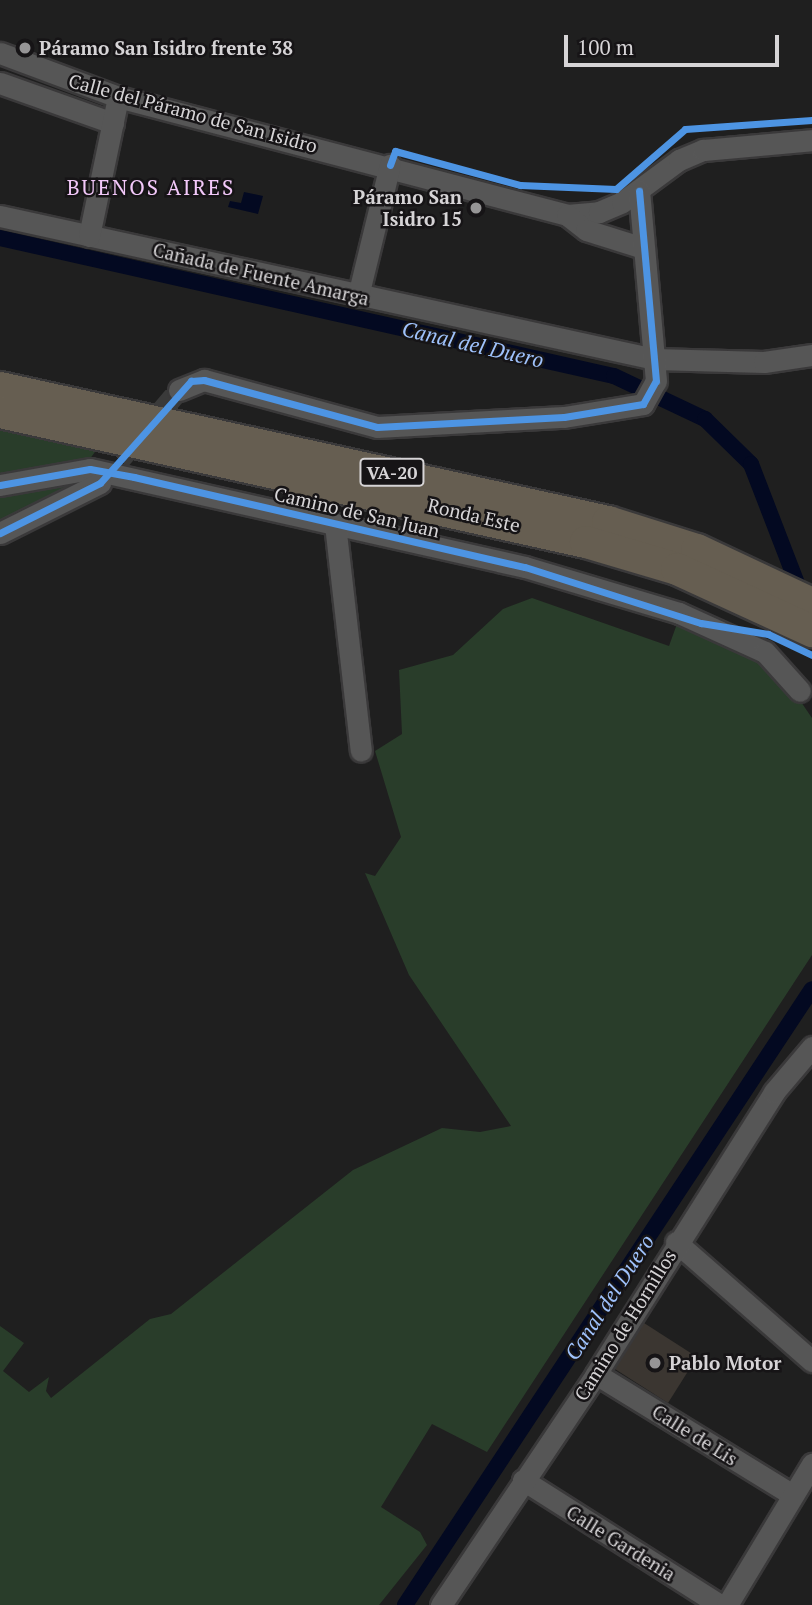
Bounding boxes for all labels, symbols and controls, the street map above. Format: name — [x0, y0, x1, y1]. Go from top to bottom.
scale bar — [567, 21, 782, 65]
text: 100 m — [577, 33, 634, 61]
place label: Páramo San Isidro frente 38 — [39, 37, 293, 59]
marker: Páramo San Isidro frente 38 — [17, 40, 33, 56]
street label: Calle del Páramo de San Isidro — [66, 69, 320, 157]
district label: BUENOS AIRES — [68, 174, 234, 200]
place label: Páramo San Isidro 15 — [353, 186, 462, 230]
marker: Páramo San Isidro 15 — [468, 200, 484, 216]
street label: Cañada de Fuente Amarga — [151, 238, 371, 310]
water label: Canal del Duero — [400, 315, 546, 373]
road number: VA-20 — [359, 458, 425, 486]
street label: Camino de San Juan — [272, 482, 442, 542]
street label: Ronda Este — [426, 493, 522, 537]
water label: Canal del Duero — [559, 1230, 659, 1364]
street label: Camino de Hornillos — [569, 1245, 681, 1405]
place label: Pablo Motor — [669, 1352, 781, 1374]
marker: Pablo Motor — [647, 1355, 663, 1371]
street label: Calle de Lis — [648, 1400, 742, 1470]
street label: Calle Gardenia — [562, 1500, 680, 1586]

